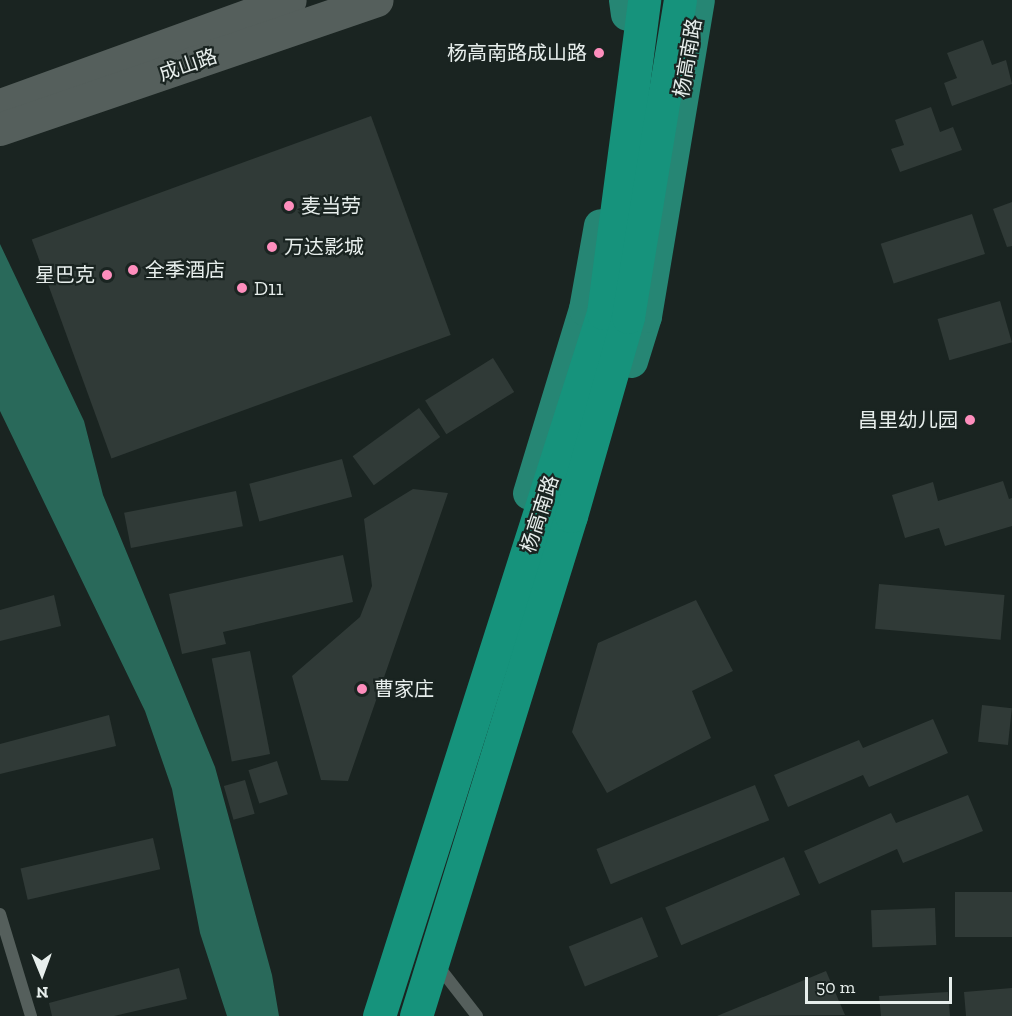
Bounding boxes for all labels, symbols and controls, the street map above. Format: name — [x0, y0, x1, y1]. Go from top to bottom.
street label: 杨高南路 — [669, 17, 707, 99]
place label: 杨高南路成山路 — [447, 41, 587, 65]
street label: 成山路 — [156, 44, 220, 86]
marker: 杨高南路成山路 — [592, 46, 606, 60]
place label: 麦当劳 — [301, 194, 361, 218]
marker: 麦当劳 — [282, 199, 296, 213]
place label: 万达影城 — [284, 235, 364, 259]
marker: 万达影城 — [265, 240, 279, 254]
place label: 全季酒店 — [145, 258, 225, 282]
place label: 星巴克 — [35, 263, 95, 287]
marker: 全季酒店 — [126, 263, 140, 277]
marker: 星巴克 — [100, 268, 114, 282]
place label: D11 — [254, 276, 283, 300]
marker: D11 — [235, 281, 249, 295]
place label: 昌里幼儿园 — [858, 408, 958, 432]
marker: 昌里幼儿园 — [963, 413, 977, 427]
street label: 杨高南路 — [516, 472, 564, 556]
place label: 曹家庄 — [374, 677, 434, 701]
marker: 曹家庄 — [355, 682, 369, 696]
north arrow — [12, 944, 72, 1004]
scale bar — [808, 965, 955, 1003]
text: 50 m — [816, 976, 855, 998]
text: N — [36, 983, 49, 1002]

